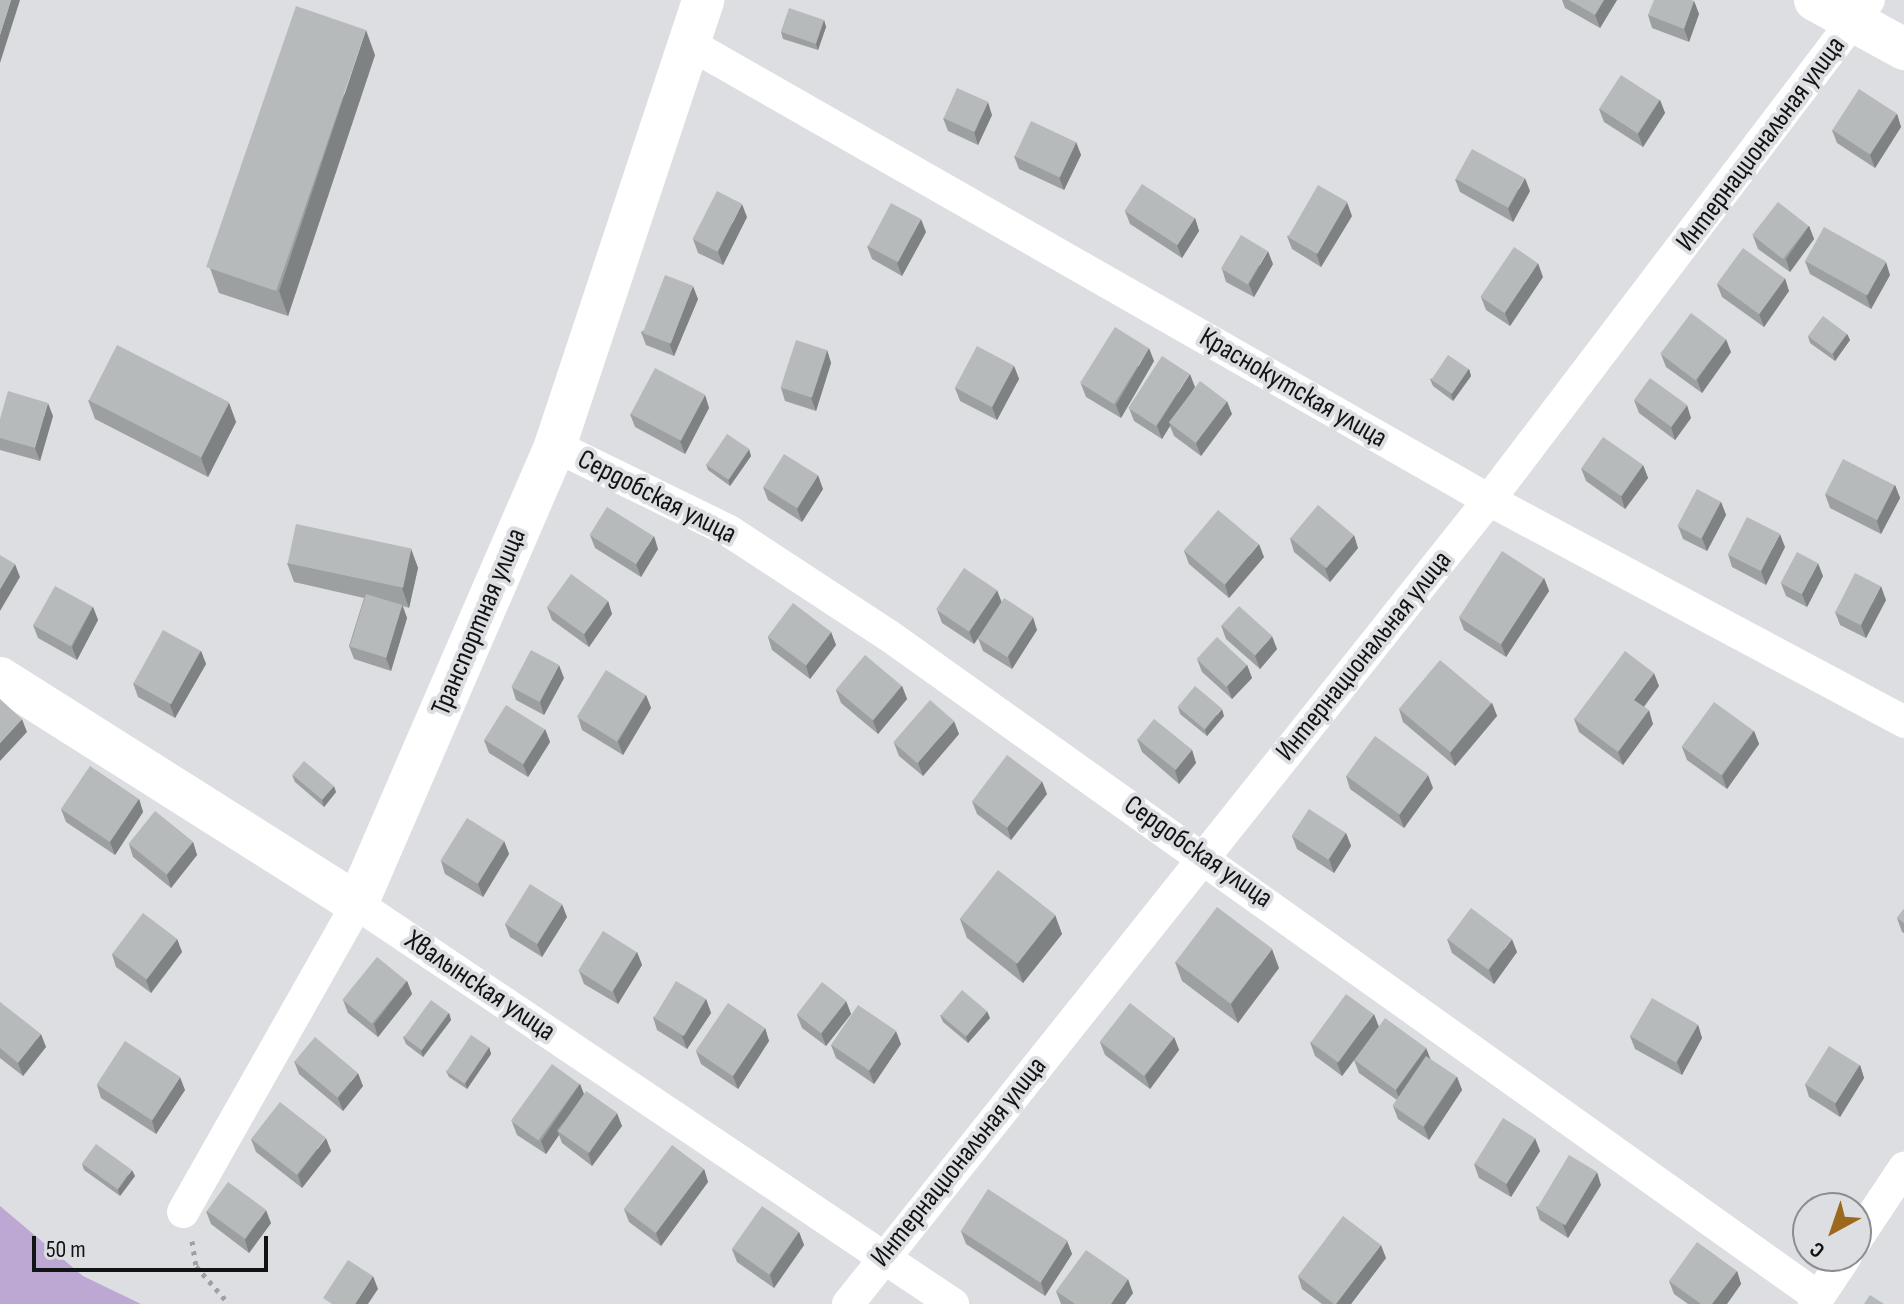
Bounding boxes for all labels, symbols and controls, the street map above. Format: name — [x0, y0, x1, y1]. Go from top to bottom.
street label: Интернациональная улица — [1669, 30, 1853, 258]
street label: Краснокутская улица — [1193, 321, 1393, 455]
street label: Сердобская улица — [572, 443, 742, 551]
street label: Транспортная улица — [424, 523, 534, 721]
street label: Интернациональная улица — [1269, 544, 1459, 768]
street label: Сердобская улица — [1117, 788, 1279, 916]
street label: Хвалынская улица — [398, 923, 562, 1049]
street label: Интернациональная улица — [864, 1050, 1054, 1274]
north arrow — [1792, 1192, 1872, 1272]
scale bar — [36, 1220, 272, 1270]
text: 50 m — [46, 1235, 86, 1264]
text: С — [1805, 1235, 1831, 1263]

